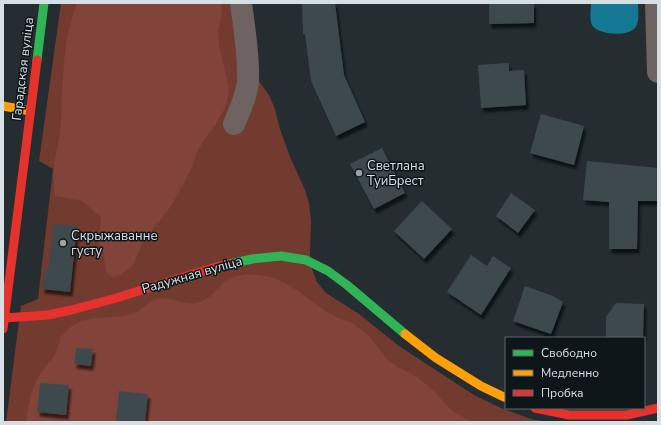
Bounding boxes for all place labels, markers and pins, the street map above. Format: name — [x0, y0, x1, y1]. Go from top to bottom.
place label: Светлана ТуиБрест — [367, 157, 425, 190]
marker: Светлана ТуиБрест — [354, 168, 364, 178]
place label: Скрыжаванне густу — [71, 227, 157, 260]
marker: Скрыжаванне густу — [58, 238, 68, 248]

